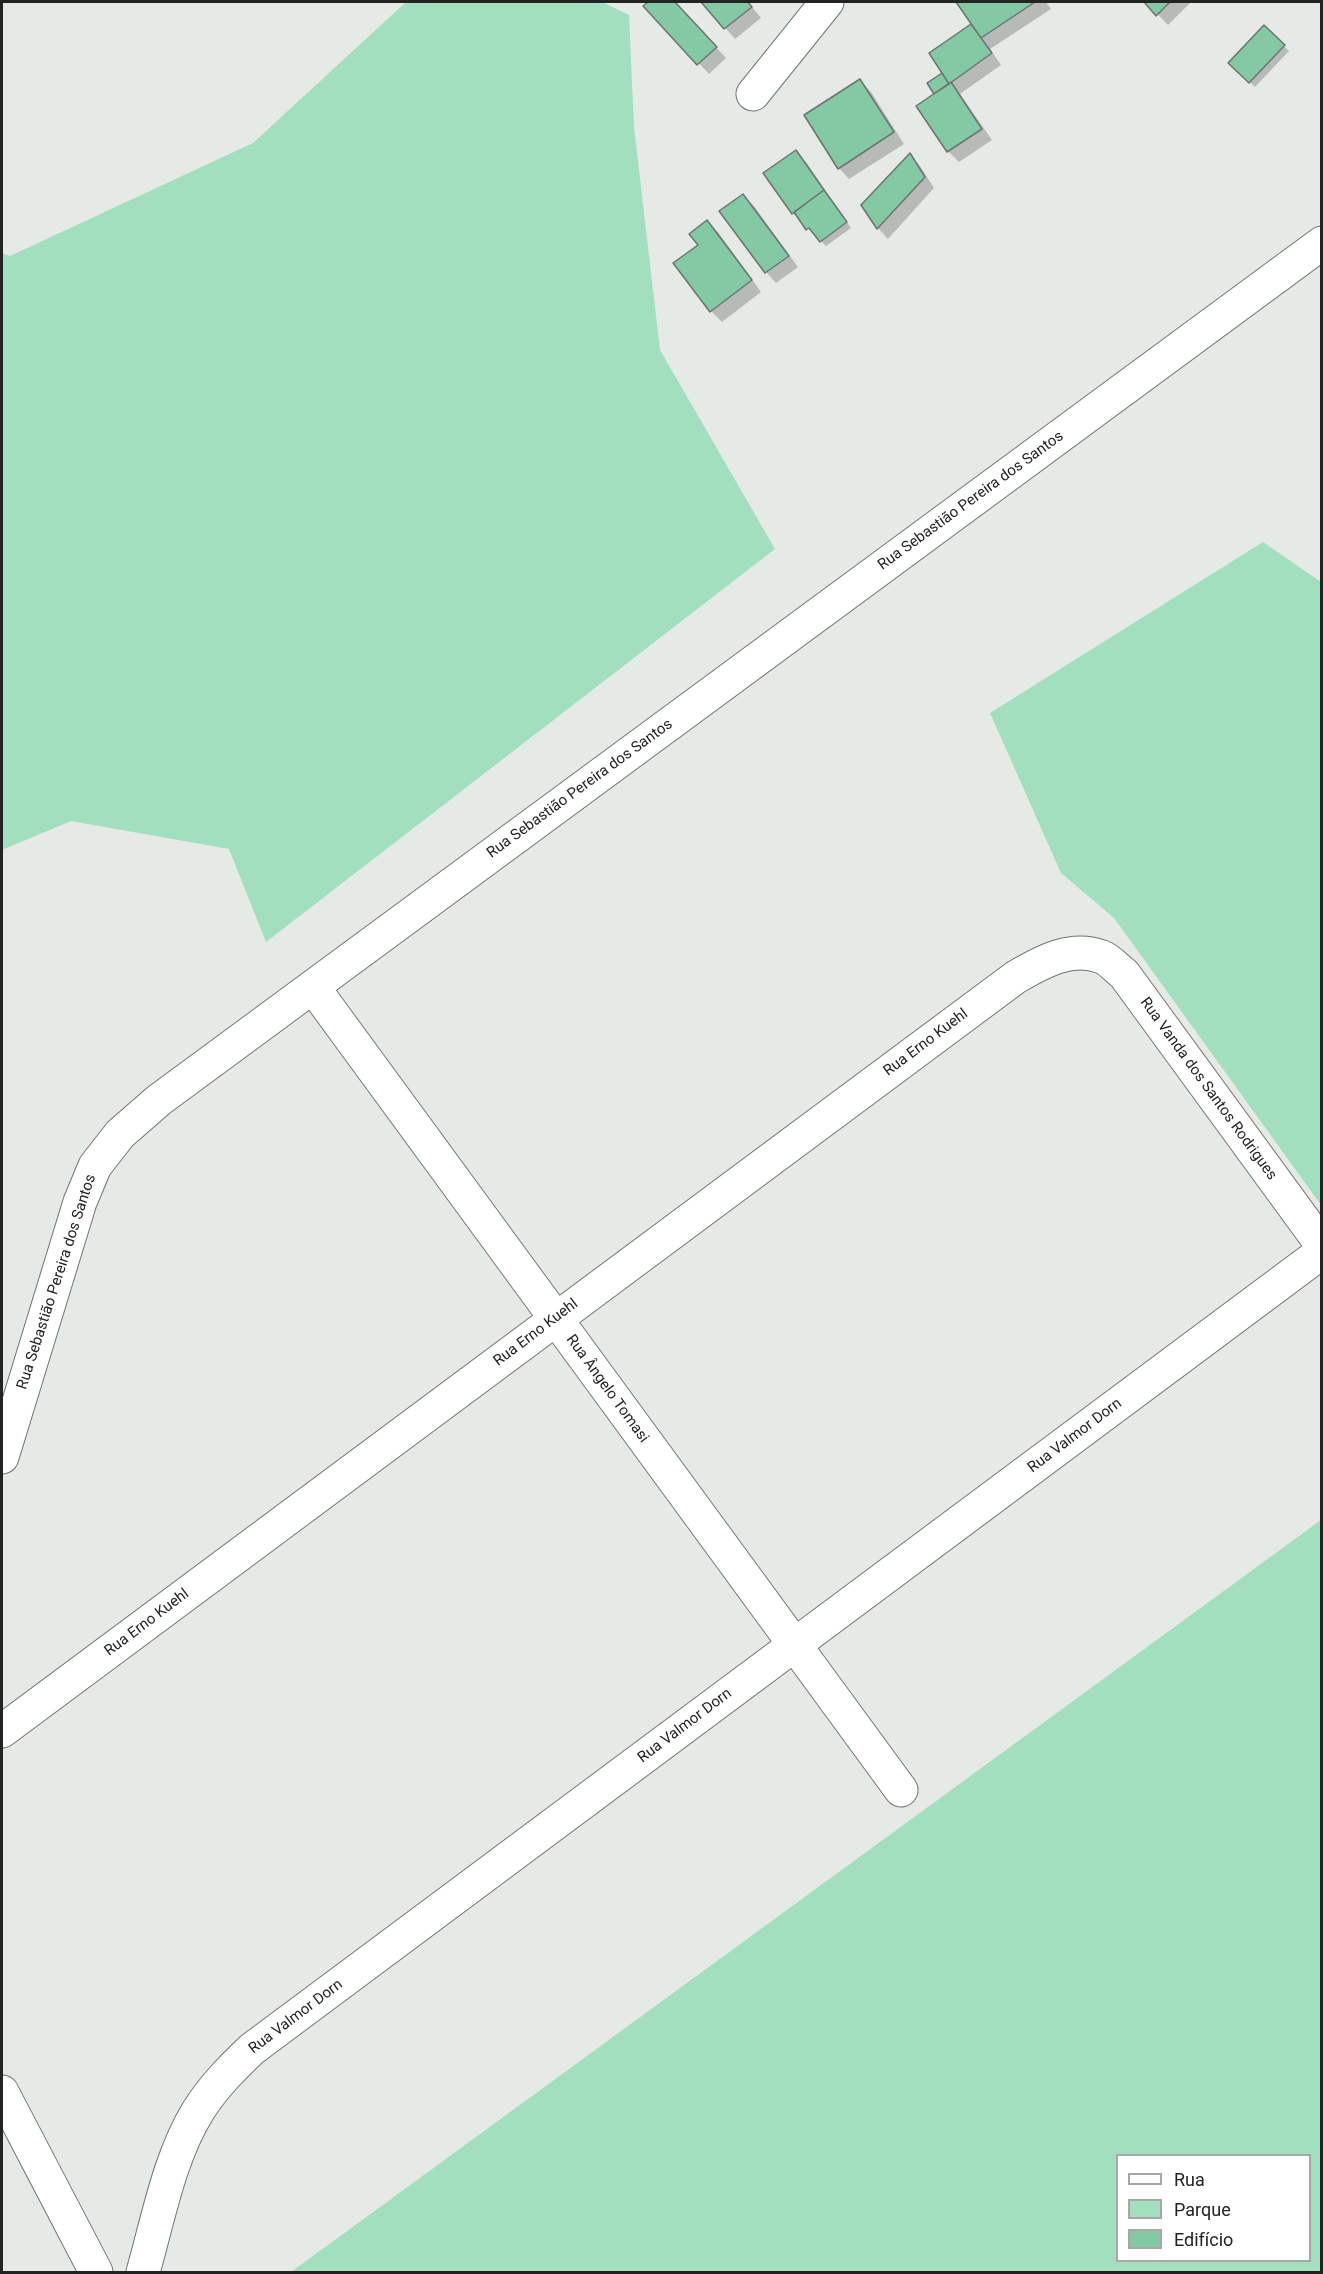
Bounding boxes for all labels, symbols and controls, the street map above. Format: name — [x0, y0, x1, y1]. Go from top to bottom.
street label: Rua Sebastião Pereira dos Santos — [875, 428, 1067, 574]
street label: Rua Sebastião Pereira dos Santos — [484, 716, 676, 862]
street label: Rua Vanda dos Santos Rodrigues — [1136, 994, 1280, 1184]
street label: Rua Erno Kuehl — [880, 1005, 972, 1081]
street label: Rua Sebastião Pereira dos Santos — [14, 1172, 100, 1392]
street label: Rua Erno Kuehl — [490, 1295, 582, 1371]
street label: Rua Ângelo Tomasi — [562, 1331, 652, 1447]
street label: Rua Valmor Dorn — [1025, 1395, 1125, 1477]
street label: Rua Erno Kuehl — [101, 1585, 193, 1661]
street label: Rua Valmor Dorn — [635, 1685, 735, 1767]
street label: Rua Valmor Dorn — [246, 1976, 346, 2058]
legend — [1116, 2154, 1311, 2262]
text: Rua — [1174, 2169, 1205, 2190]
text: Parque — [1174, 2199, 1231, 2220]
text: Edifício — [1174, 2229, 1233, 2250]

